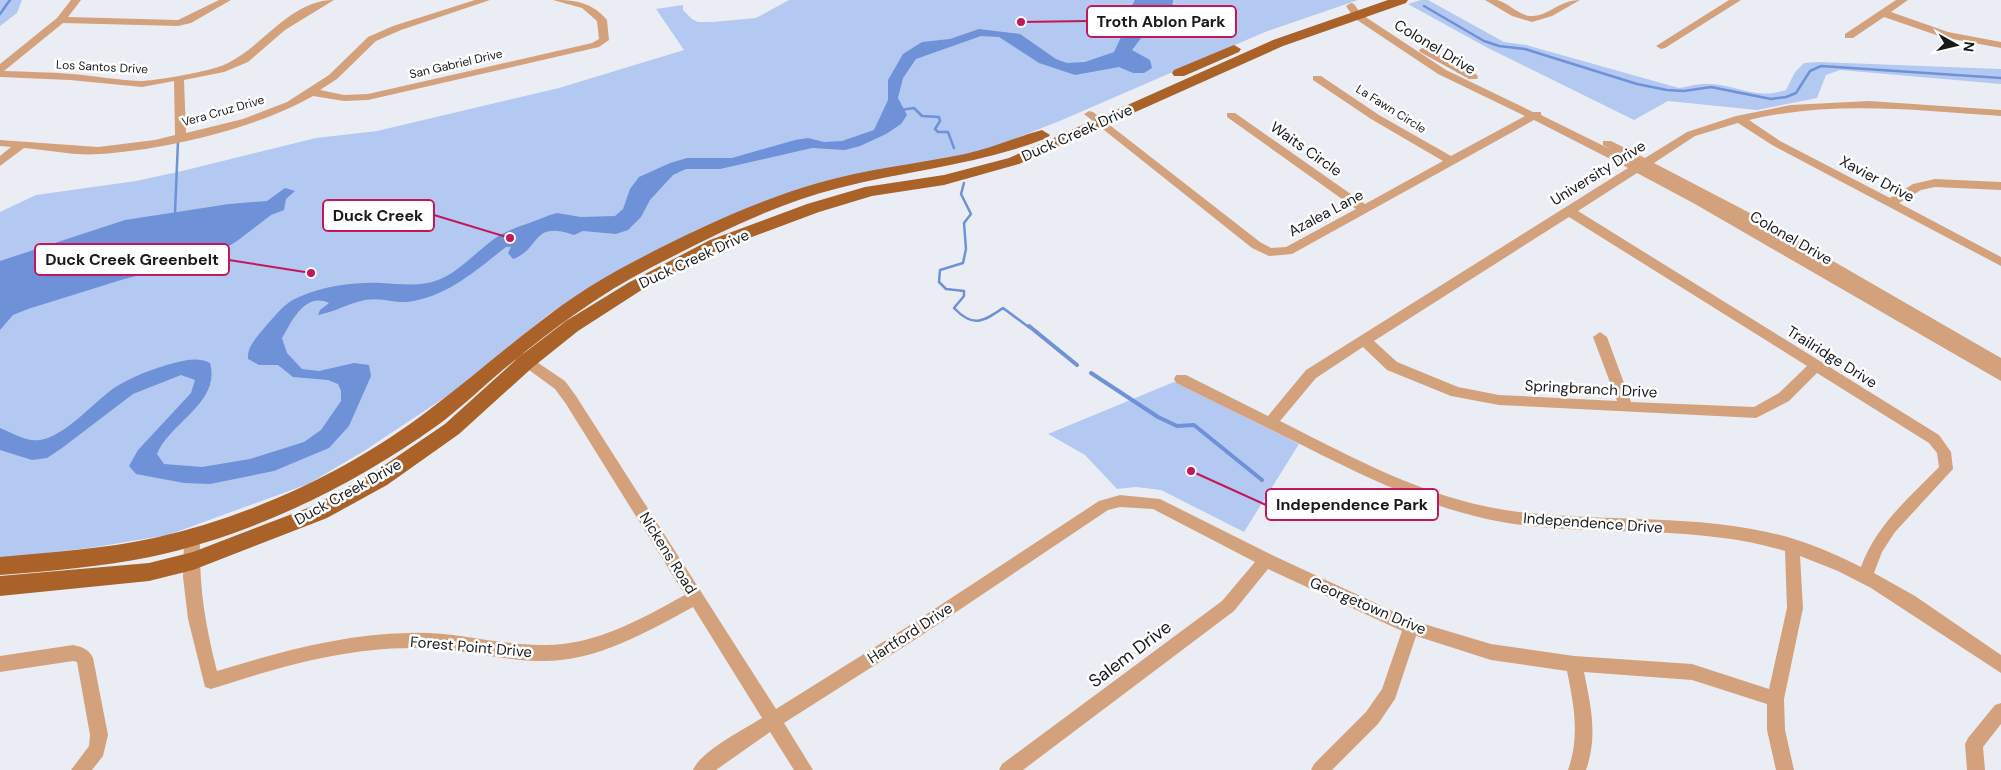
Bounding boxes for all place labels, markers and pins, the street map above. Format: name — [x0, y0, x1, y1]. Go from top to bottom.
callout: Troth Ablon Park — [1087, 6, 1236, 37]
callout: Duck Creek — [323, 200, 434, 231]
callout: Duck Creek Greenbelt — [35, 244, 229, 275]
callout: Independence Park — [1266, 489, 1438, 520]

